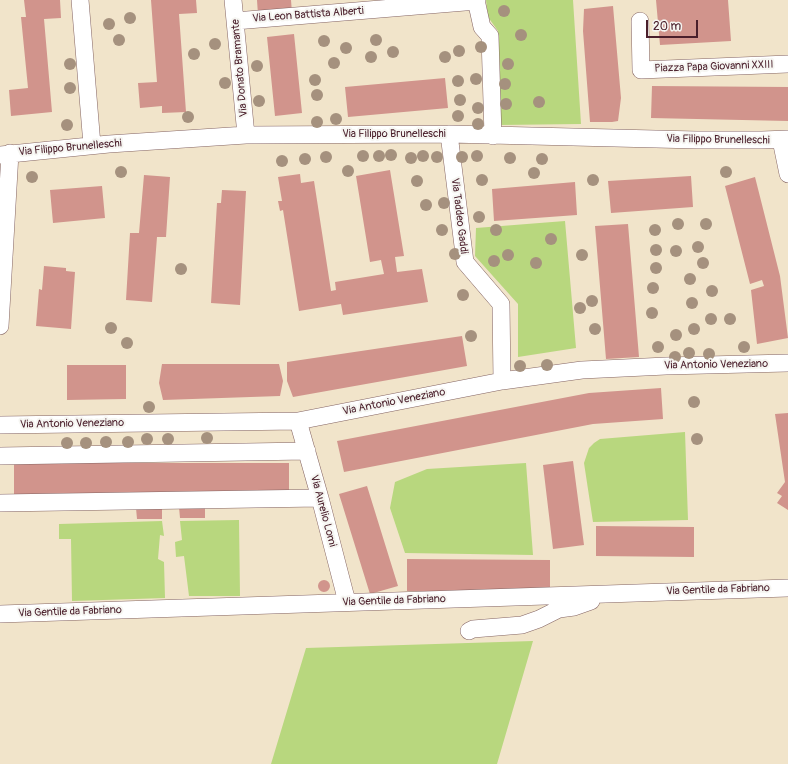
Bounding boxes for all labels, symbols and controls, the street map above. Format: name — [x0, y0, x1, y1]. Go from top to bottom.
street label: Via Leon Battista Alberti — [252, 5, 364, 25]
scale bar — [648, 12, 700, 38]
street label: Via Donato Bramante — [229, 18, 251, 118]
text: 20 m — [653, 19, 681, 34]
street label: Piazza Papa Giovanni XXIII — [654, 58, 774, 76]
street label: Via Filippo Brunelleschi — [342, 127, 446, 141]
street label: Via Filippo Brunelleschi — [666, 132, 770, 148]
street label: Via Filippo Brunelleschi — [18, 137, 122, 159]
street label: Via Taddeo Gaddi — [448, 177, 470, 255]
street label: Via Antonio Veneziano — [664, 357, 768, 373]
street label: Via Antonio Veneziano — [342, 386, 446, 418]
street label: Via Antonio Veneziano — [20, 416, 124, 432]
street label: Via Aurelio Lomi — [307, 474, 339, 548]
street label: Via Gentile da Fabriano — [666, 582, 770, 598]
street label: Via Gentile da Fabriano — [342, 593, 446, 609]
street label: Via Gentile da Fabriano — [18, 604, 122, 620]

